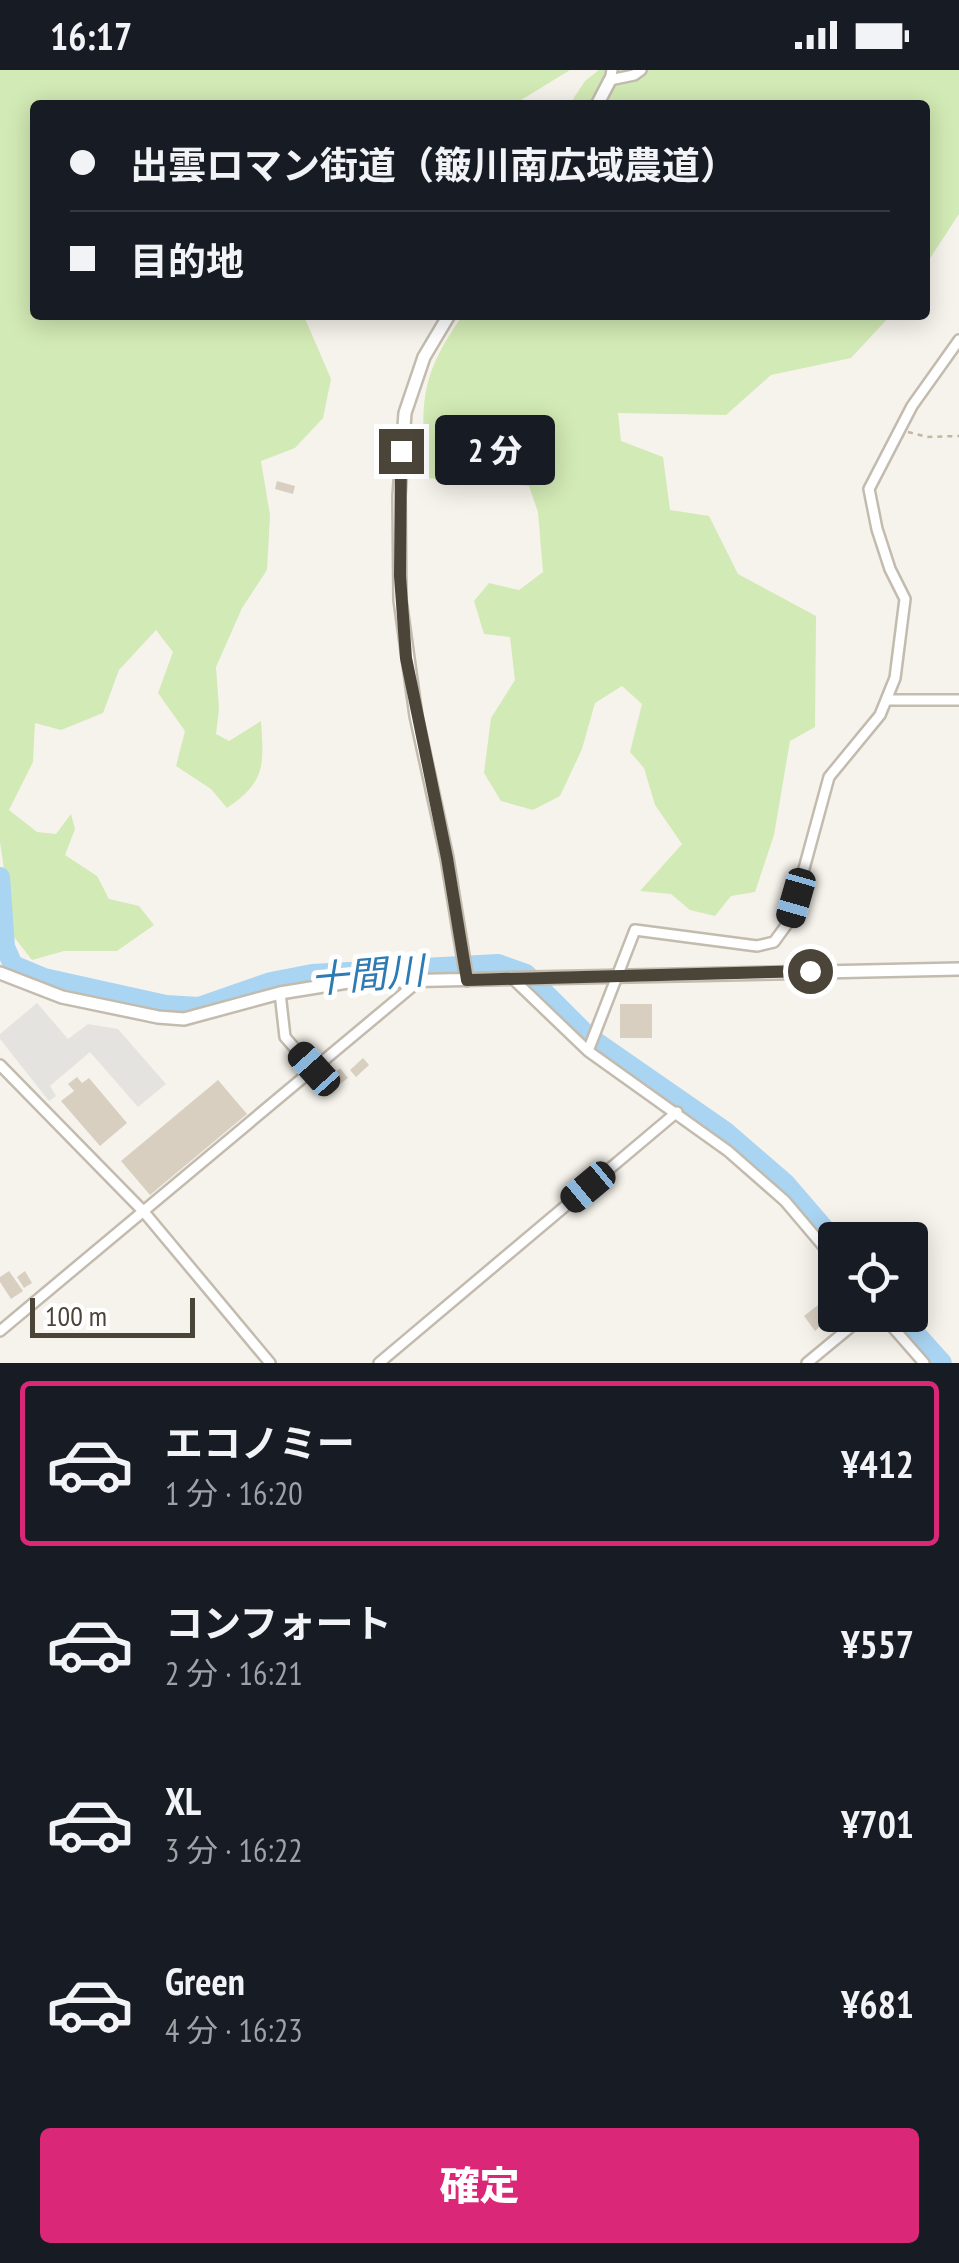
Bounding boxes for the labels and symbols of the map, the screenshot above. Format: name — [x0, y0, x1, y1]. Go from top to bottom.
callout: 2 分 — [436, 416, 556, 486]
route end — [379, 429, 424, 474]
car — [773, 865, 819, 931]
water label: 十間川 — [308, 944, 430, 1003]
route start — [788, 949, 833, 994]
car — [283, 1037, 345, 1101]
car — [555, 1156, 621, 1218]
scale bar — [30, 1293, 195, 1338]

